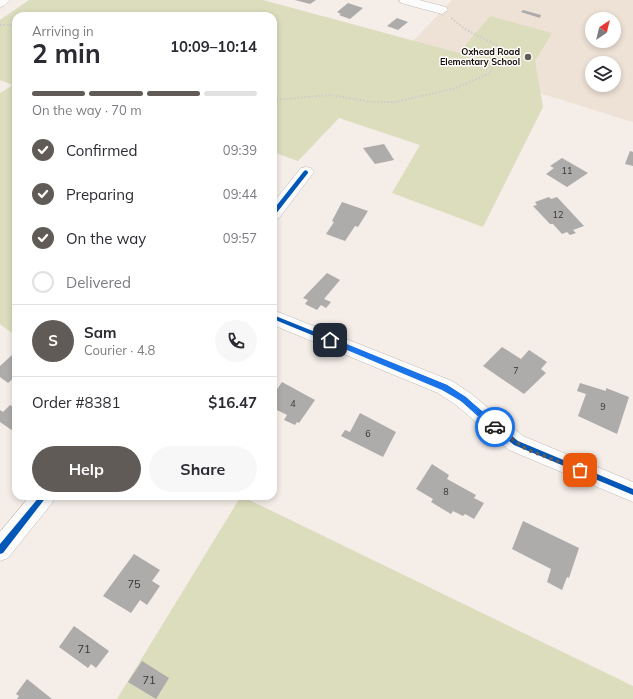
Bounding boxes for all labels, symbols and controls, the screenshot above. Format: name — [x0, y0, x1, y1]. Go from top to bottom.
north arrow — [585, 12, 621, 48]
map controls — [585, 12, 621, 92]
text: Arriving in — [32, 23, 94, 39]
text: 2 min — [32, 37, 101, 70]
text: 10:09–10:14 — [170, 37, 257, 56]
place label: Oxhead Road Elementary School — [440, 46, 520, 68]
marker: Oxhead Road Elementary School — [523, 52, 533, 62]
button: layers — [585, 56, 621, 92]
text: On the way · 70 m — [32, 102, 142, 118]
icon: check — [32, 139, 54, 161]
text: Confirmed — [66, 141, 137, 160]
text: 09:39 — [223, 142, 257, 158]
house number: 11 — [562, 165, 572, 176]
icon: check — [32, 183, 54, 205]
text: Preparing — [66, 185, 134, 204]
text: 09:44 — [223, 186, 257, 202]
house number: 12 — [553, 209, 563, 220]
icon: check — [32, 227, 54, 249]
text: On the way — [66, 229, 146, 248]
text: 09:57 — [223, 230, 257, 246]
text: Delivered — [66, 273, 131, 292]
button: phone — [215, 320, 257, 362]
text: Sam — [84, 323, 116, 342]
pin — [313, 323, 347, 357]
icon: home — [319, 329, 341, 351]
text: S — [48, 331, 58, 350]
text: Courier · 4.8 — [84, 342, 155, 358]
house number: 7 — [513, 365, 519, 376]
text: Order #8381 — [32, 393, 120, 412]
text: $16.47 — [208, 393, 257, 412]
house number: 4 — [290, 398, 296, 409]
house number: 9 — [600, 401, 606, 412]
courier — [475, 407, 515, 447]
icon: car — [484, 416, 506, 438]
house number: 6 — [365, 428, 371, 439]
button: Help — [32, 446, 141, 492]
button: Share — [149, 446, 257, 492]
pin — [563, 453, 597, 487]
icon: bag — [569, 459, 591, 481]
house number: 8 — [443, 486, 449, 497]
house number: 75 — [127, 577, 141, 591]
house number: 71 — [77, 642, 91, 656]
house number: 71 — [142, 673, 156, 687]

